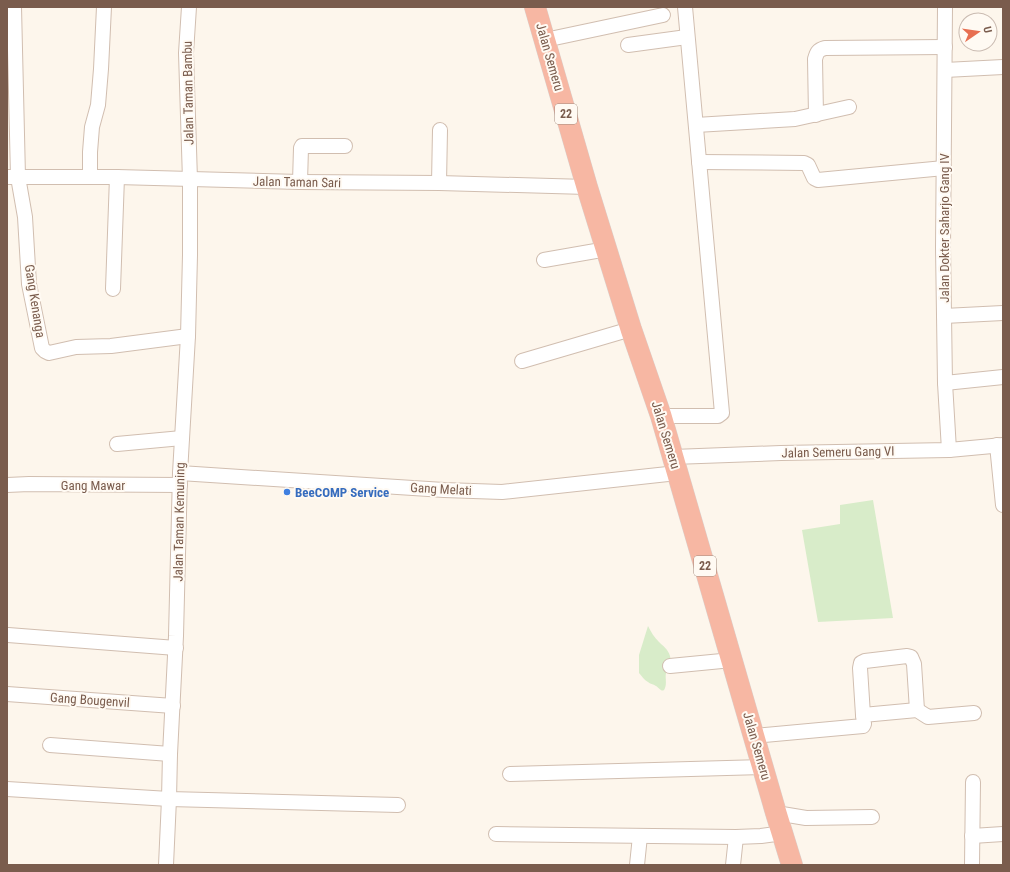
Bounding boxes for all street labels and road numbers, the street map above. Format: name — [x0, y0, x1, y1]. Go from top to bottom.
street label: Jalan Semeru — [533, 21, 567, 93]
street label: Jalan Taman Bambu — [180, 41, 196, 145]
road number: 22 — [555, 104, 577, 124]
street label: Jalan Dokter Saharjo Gang IV — [937, 152, 952, 303]
street label: Jalan Taman Sari — [253, 174, 341, 190]
street label: Gang Kenanga — [22, 263, 48, 339]
street label: Jalan Semeru — [649, 399, 683, 471]
street label: Jalan Semeru Gang VI — [781, 444, 895, 460]
street label: Jalan Taman Kemuning — [170, 462, 188, 582]
street label: Gang Mawar — [61, 478, 125, 493]
street label: Gang Melati — [410, 480, 472, 498]
road number: 22 — [694, 556, 716, 576]
street label: Gang Bougenvil — [50, 690, 130, 710]
street label: Jalan Semeru — [740, 710, 774, 782]

